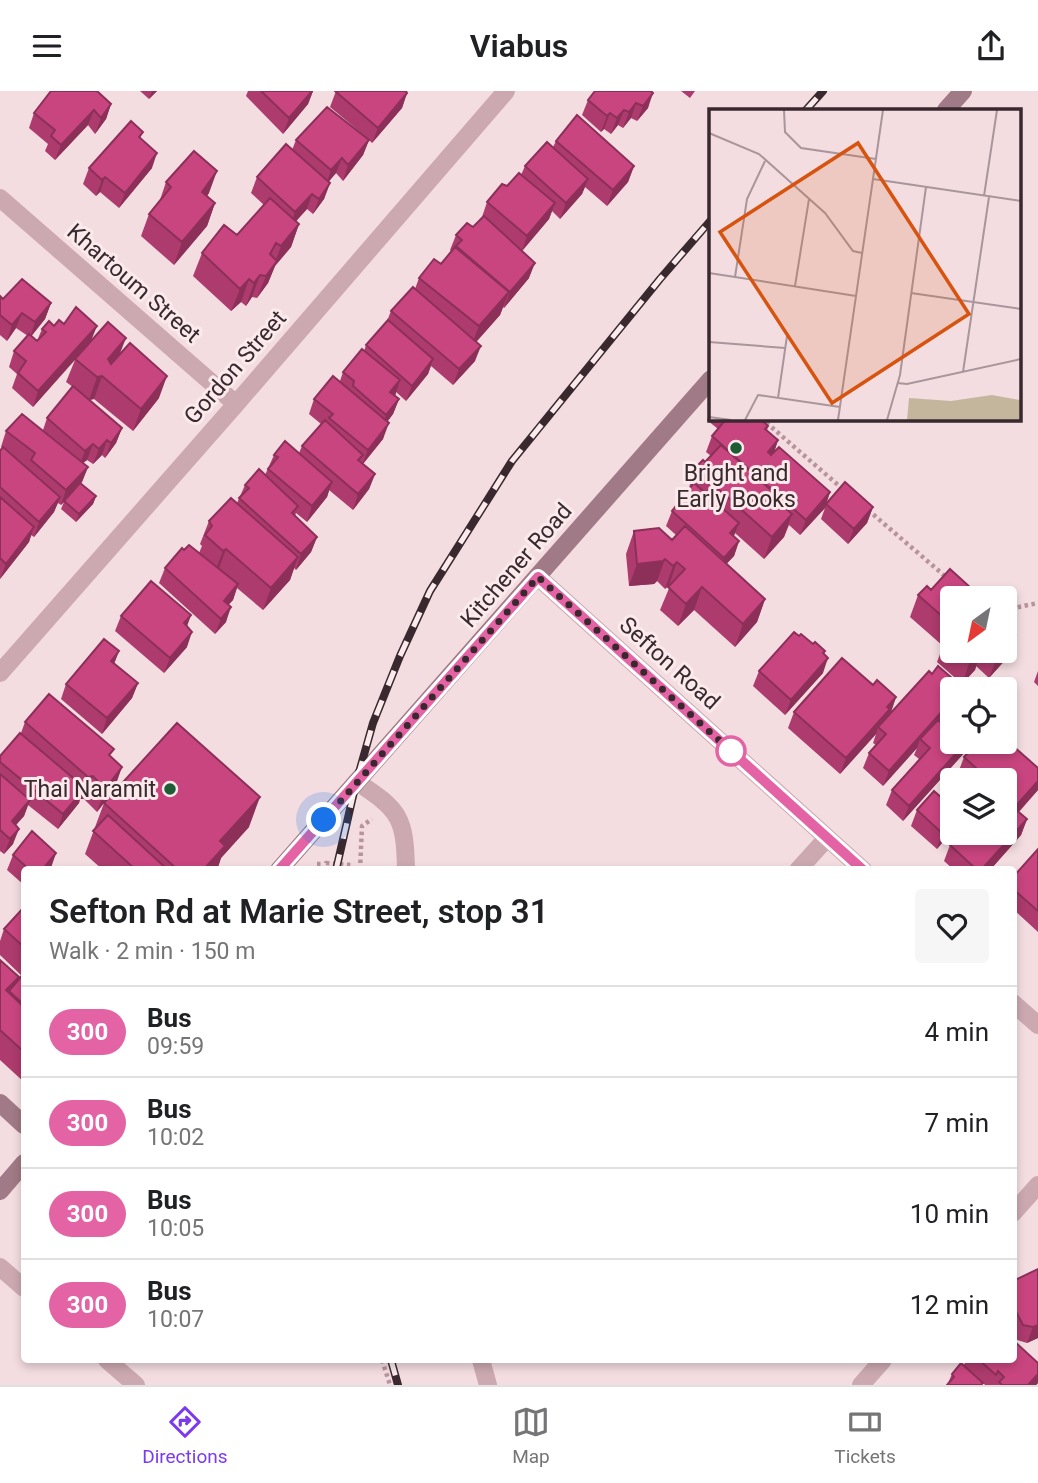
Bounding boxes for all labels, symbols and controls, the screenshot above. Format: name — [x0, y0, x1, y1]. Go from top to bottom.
icon: menu — [28, 27, 66, 65]
text: Viabus — [470, 27, 568, 65]
icon: share — [972, 27, 1010, 65]
inset map — [709, 109, 1020, 420]
street label: Khartoum Street — [62, 218, 206, 349]
street label: Gordon Street — [179, 305, 292, 430]
marker: Bright and Early Books — [728, 440, 744, 456]
place label: Bright and Early Books — [676, 460, 796, 513]
street label: Kitchener Road — [455, 498, 578, 633]
north arrow — [940, 586, 1017, 663]
map controls — [940, 586, 1017, 845]
street label: Sefton Road — [614, 611, 725, 715]
button: locate — [940, 677, 1017, 754]
unlabelled marker — [716, 736, 746, 766]
button: layers — [940, 768, 1017, 845]
place label: Thai Naramit — [24, 776, 156, 803]
marker: Thai Naramit — [162, 781, 178, 797]
your location — [306, 802, 341, 837]
button: heart — [915, 889, 989, 963]
text: Sefton Rd at Marie Street, stop 31 — [49, 892, 549, 931]
text: Walk · 2 min · 150 m — [49, 938, 255, 965]
text: Bus — [147, 1003, 192, 1033]
text: 4 min — [924, 1017, 989, 1047]
text: 300 — [67, 1018, 108, 1046]
text: 09:59 — [147, 1033, 204, 1060]
text: Bus — [147, 1094, 192, 1124]
text: 7 min — [924, 1108, 989, 1138]
text: 300 — [67, 1109, 108, 1137]
text: 10:02 — [147, 1124, 204, 1151]
text: Bus — [147, 1185, 192, 1215]
text: 10 min — [910, 1199, 989, 1229]
text: 300 — [67, 1200, 108, 1228]
text: 10:05 — [147, 1215, 204, 1242]
text: Bus — [147, 1276, 192, 1306]
text: 12 min — [910, 1290, 989, 1320]
text: 300 — [67, 1291, 108, 1319]
text: 10:07 — [147, 1306, 204, 1333]
tab: Directions — [142, 1403, 228, 1468]
tab: Map — [512, 1403, 550, 1468]
tab: Tickets — [834, 1403, 896, 1468]

